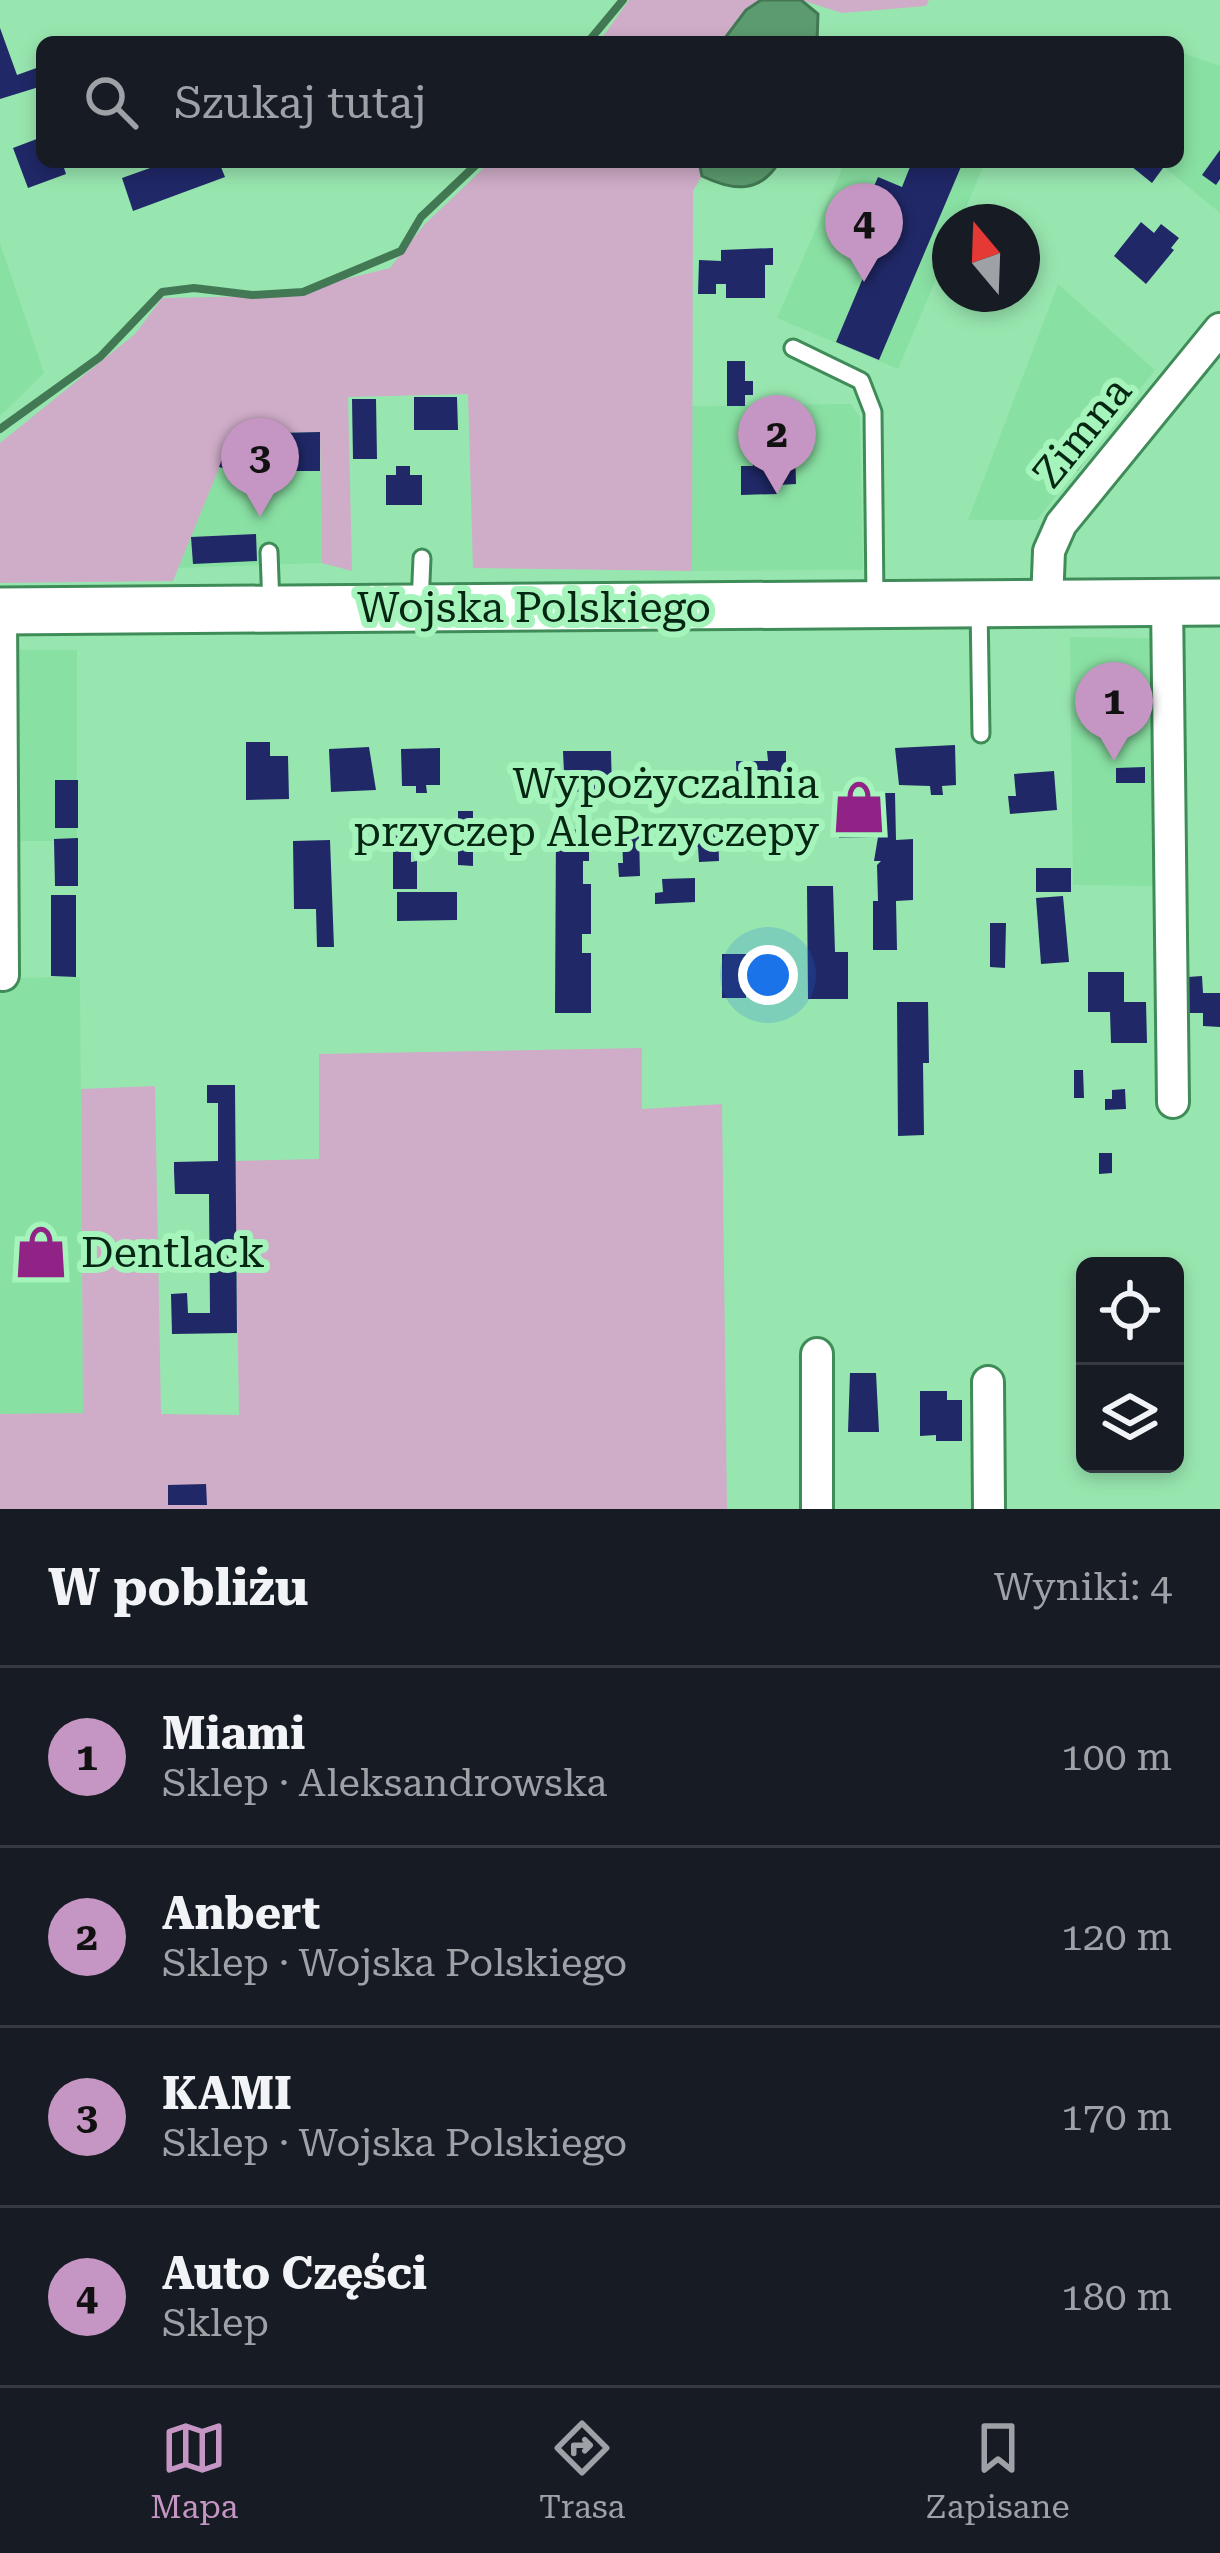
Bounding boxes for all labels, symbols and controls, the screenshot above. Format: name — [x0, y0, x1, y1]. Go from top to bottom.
search box — [36, 36, 1184, 168]
icon: search — [78, 69, 144, 135]
text: Szukaj tutaj — [174, 76, 427, 129]
pin: 4 — [825, 183, 903, 282]
north arrow — [932, 204, 1040, 312]
street label: Zimna — [1023, 367, 1141, 497]
pin: 2 — [738, 395, 816, 494]
pin: 3 — [221, 418, 299, 517]
street label: Wojska Polskiego — [357, 583, 711, 632]
pin: 1 — [1075, 662, 1153, 761]
place label: Wypożyczalnia przyczep AlePrzyczepy — [353, 759, 819, 856]
shop icon: Wypożyczalnia przyczep AlePrzyczepy — [830, 778, 888, 836]
your location — [738, 945, 798, 1005]
shop icon: Dentlack — [12, 1223, 70, 1281]
place label: Dentlack — [81, 1228, 265, 1277]
map controls — [1076, 1257, 1184, 1473]
button: locate — [1076, 1257, 1184, 1365]
button: layers — [1076, 1365, 1184, 1473]
text: W pobliżu — [48, 1558, 308, 1617]
text: Wyniki: 4 — [994, 1564, 1172, 1610]
text: Miami — [162, 1707, 305, 1760]
text: 1 — [76, 1734, 98, 1780]
text: 100 m — [1061, 1734, 1172, 1780]
text: Sklep · Aleksandrowska — [162, 1760, 607, 1806]
text: Anbert — [162, 1887, 320, 1940]
text: 2 — [76, 1914, 98, 1960]
text: 120 m — [1061, 1914, 1172, 1960]
text: Sklep · Wojska Polskiego — [162, 1940, 627, 1986]
text: KAMI — [162, 2067, 292, 2120]
text: 3 — [76, 2094, 98, 2140]
text: 170 m — [1061, 2094, 1172, 2140]
text: Sklep · Wojska Polskiego — [162, 2120, 627, 2166]
text: Auto Części — [162, 2247, 427, 2300]
text: 4 — [76, 2274, 98, 2320]
text: 180 m — [1061, 2274, 1172, 2320]
text: Sklep — [162, 2300, 269, 2346]
tab: Mapa — [150, 2415, 238, 2526]
tab: Trasa — [539, 2415, 625, 2526]
tab: Zapisane — [926, 2415, 1070, 2526]

